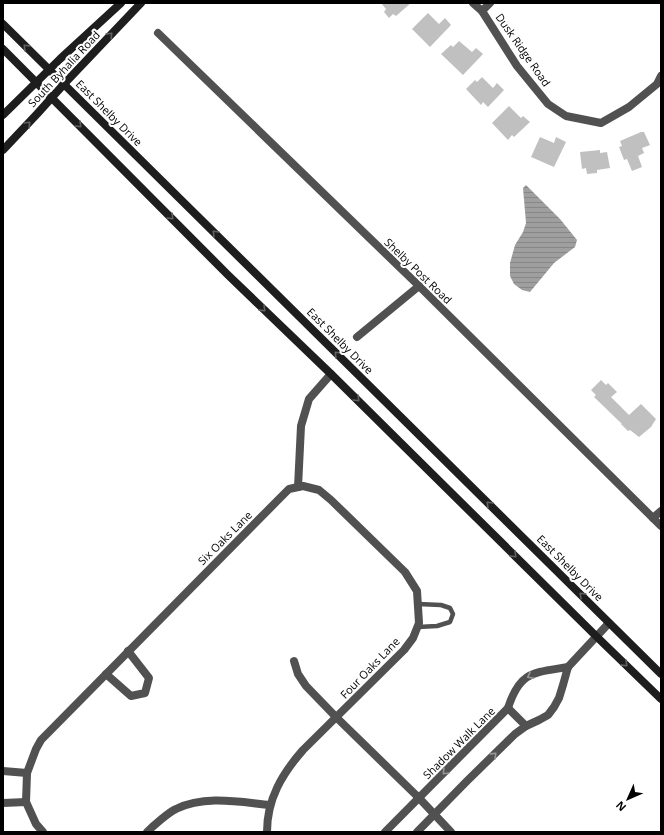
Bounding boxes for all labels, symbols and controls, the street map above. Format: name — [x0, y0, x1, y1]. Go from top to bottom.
street label: Dusk Ridge Road — [493, 10, 554, 89]
street label: South Byhalia Road — [24, 27, 103, 110]
one-way arrow — [106, 32, 113, 40]
one-way arrow — [23, 44, 31, 51]
street label: East Shelby Drive — [73, 76, 146, 149]
one-way arrow — [74, 120, 82, 128]
one-way arrow — [23, 121, 30, 129]
one-way arrow — [166, 212, 174, 220]
one-way arrow — [212, 230, 220, 238]
street label: Shelby Post Road — [381, 235, 455, 307]
one-way arrow — [258, 304, 266, 312]
street label: East Shelby Drive — [304, 304, 377, 377]
one-way arrow — [334, 351, 342, 359]
one-way arrow — [352, 394, 360, 402]
one-way arrow — [486, 501, 494, 509]
street label: Six Oaks Lane — [194, 507, 255, 568]
street label: East Shelby Drive — [534, 531, 607, 604]
one-way arrow — [509, 550, 517, 558]
one-way arrow — [579, 592, 587, 600]
street label: Four Oaks Lane — [337, 634, 403, 702]
one-way arrow — [620, 659, 628, 667]
one-way arrow — [527, 671, 534, 679]
street label: Shadow Walk Lane — [419, 703, 498, 782]
one-way arrow — [489, 752, 497, 760]
one-way arrow — [442, 767, 450, 775]
north arrow — [608, 779, 648, 819]
text: N — [612, 798, 629, 815]

